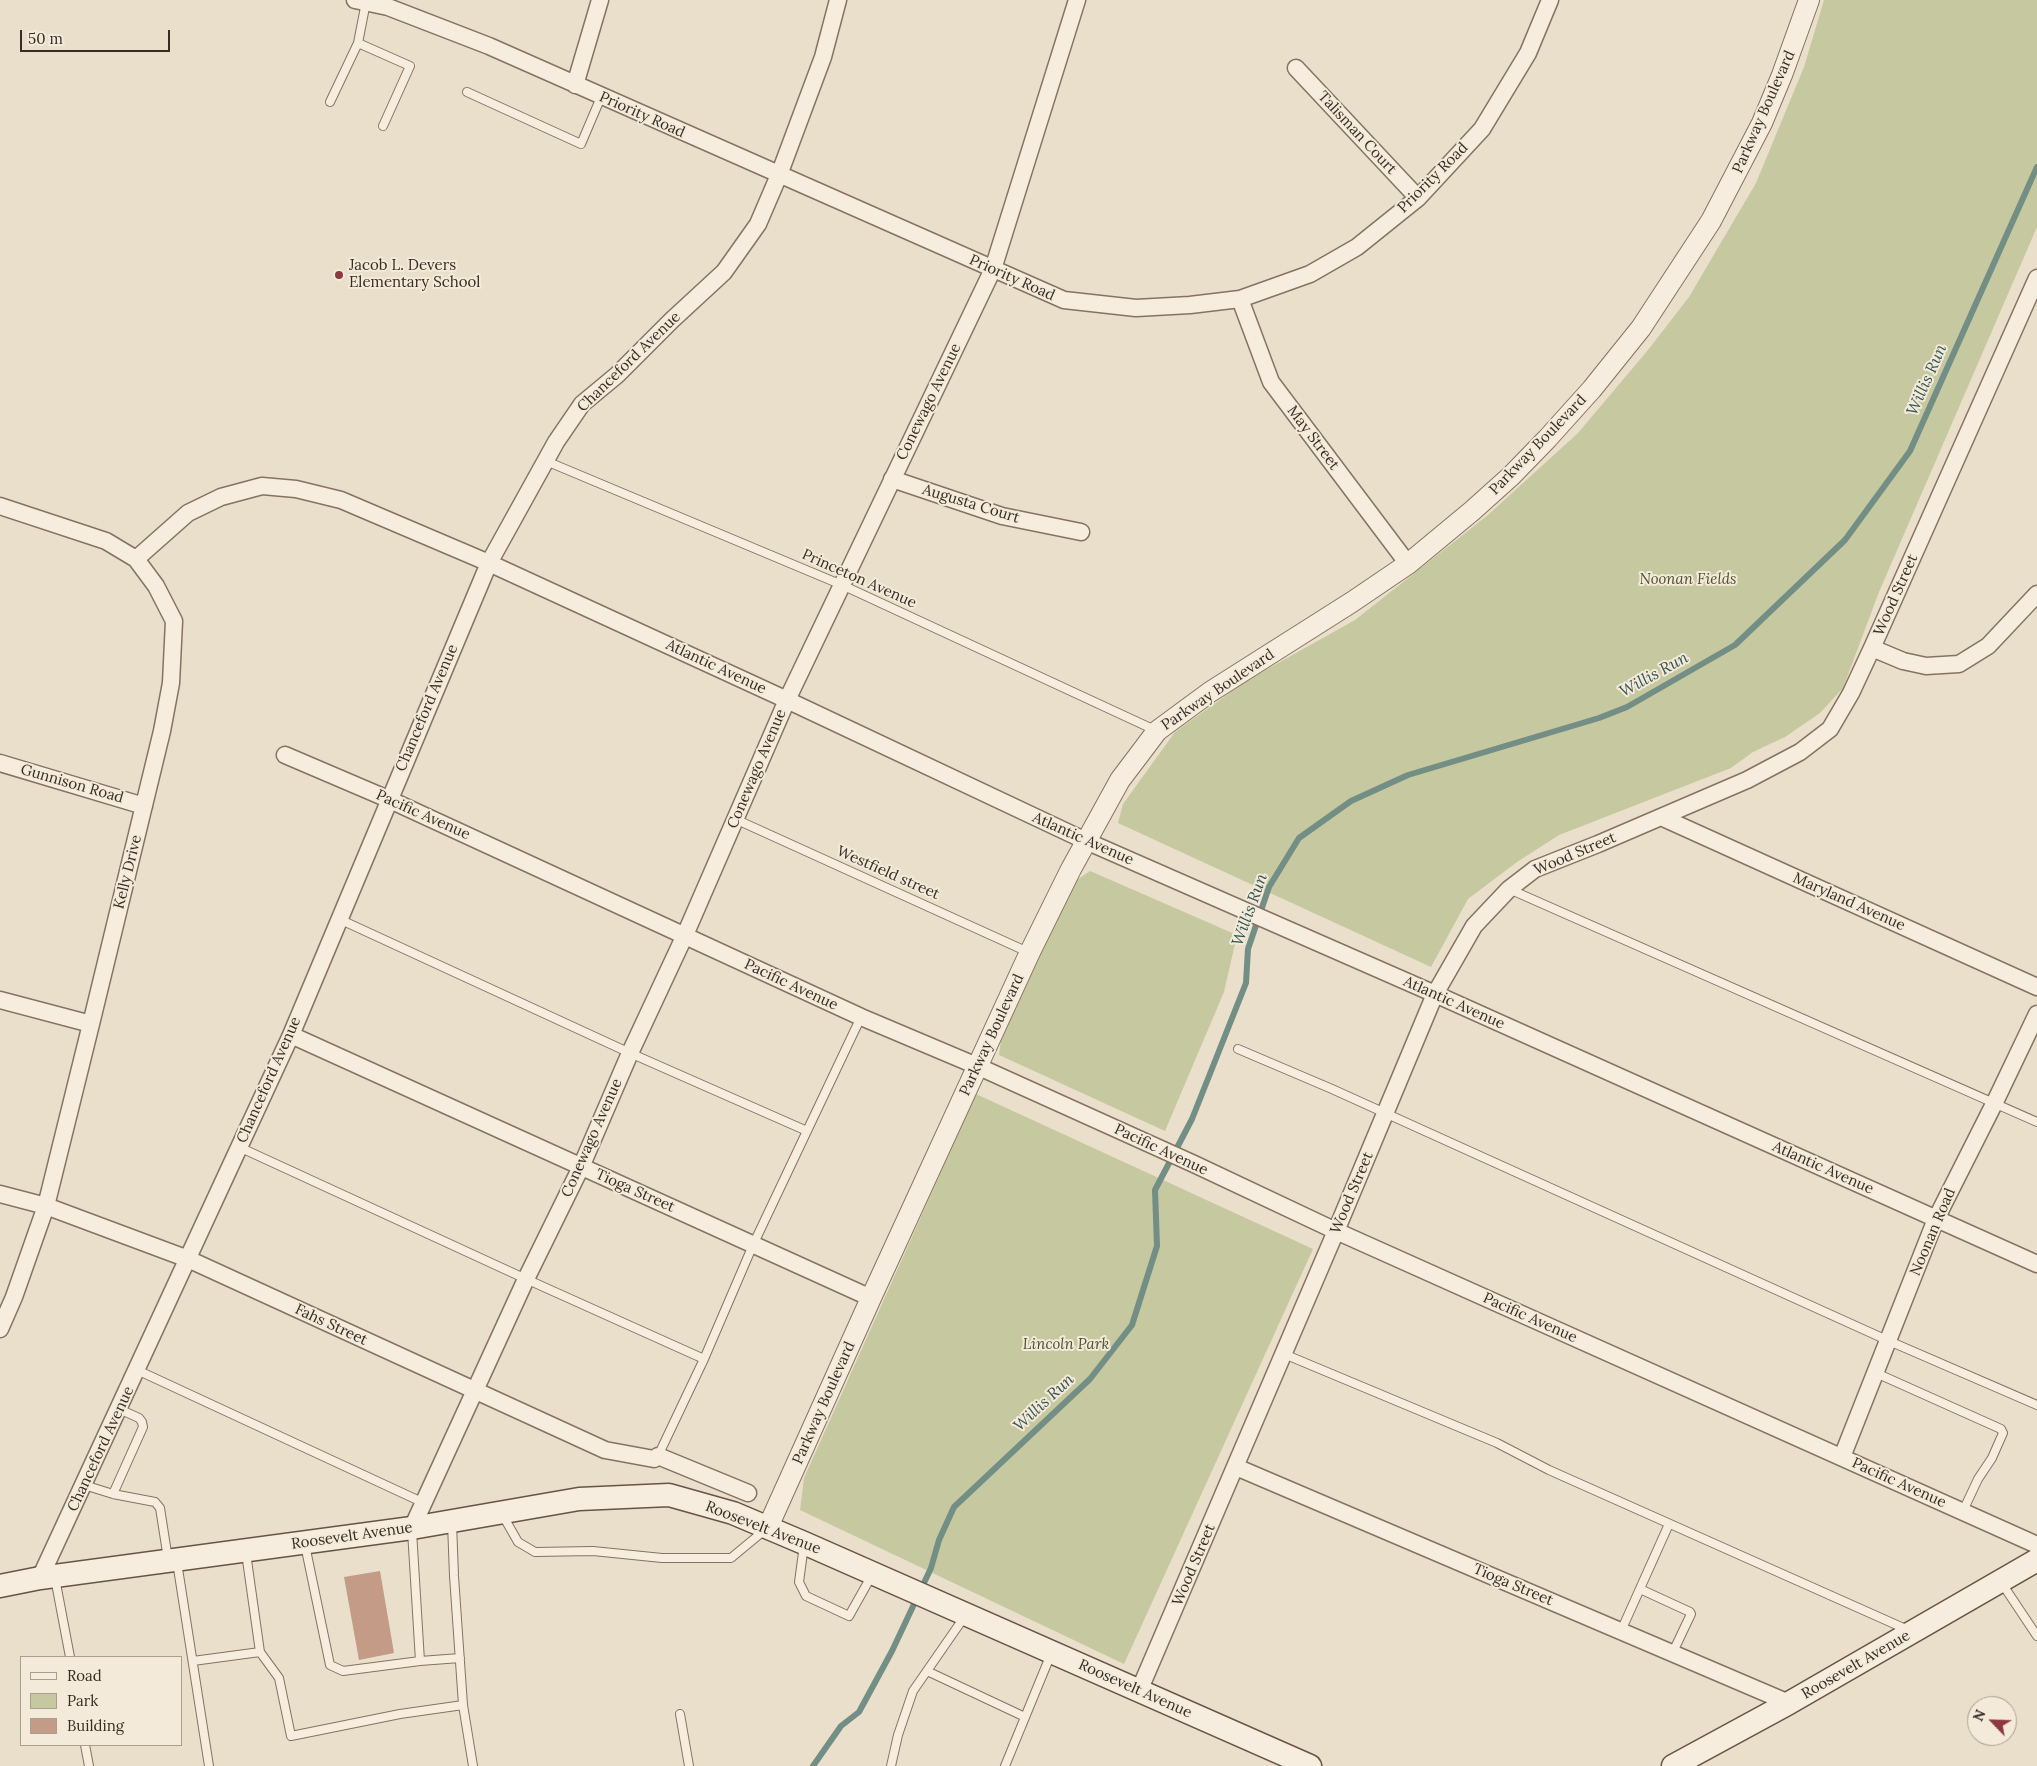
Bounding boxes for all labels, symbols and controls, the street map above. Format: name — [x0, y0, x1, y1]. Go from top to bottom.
scale bar — [22, 20, 172, 52]
text: 50 m — [28, 29, 63, 48]
street label: Parkway Boulevard — [1729, 48, 1799, 176]
street label: Priority Road — [596, 88, 688, 142]
street label: Talisman Court — [1314, 88, 1400, 178]
street label: Priority Road — [1394, 139, 1472, 217]
street label: Priority Road — [966, 251, 1058, 305]
place label: Jacob L. Devers Elementary School — [349, 257, 480, 292]
marker: Jacob L. Devers Elementary School — [333, 269, 345, 281]
street label: Chanceford Avenue — [574, 308, 684, 416]
street label: Conewago Avenue — [893, 341, 965, 463]
water label: Willis Run — [1903, 342, 1951, 418]
street label: Parkway Boulevard — [1486, 391, 1590, 499]
street label: May Street — [1283, 402, 1343, 474]
street label: Augusta Court — [920, 481, 1022, 527]
street label: Princeton Avenue — [799, 546, 919, 612]
street label: Wood Street — [1870, 551, 1922, 639]
park label: Noonan Fields — [1640, 571, 1736, 589]
street label: Atlantic Avenue — [663, 636, 769, 698]
street label: Chanceford Avenue — [392, 642, 462, 774]
street label: Parkway Boulevard — [1158, 646, 1278, 734]
water label: Willis Run — [1616, 648, 1692, 702]
street label: Conewago Avenue — [724, 707, 790, 831]
street label: Gunnison Road — [18, 761, 126, 807]
street label: Pacific Avenue — [373, 786, 473, 844]
street label: Atlantic Avenue — [1030, 809, 1136, 869]
street label: Wood Street — [1531, 829, 1619, 879]
street label: Kelly Drive — [110, 833, 146, 911]
street label: Westfield street — [834, 842, 942, 904]
street label: Maryland Avenue — [1790, 869, 1908, 935]
water label: Willis Run — [1228, 871, 1272, 949]
street label: Pacific Avenue — [741, 955, 841, 1015]
street label: Parkway Boulevard — [956, 971, 1028, 1099]
street label: Atlantic Avenue — [1401, 973, 1507, 1033]
street label: Chanceford Avenue — [233, 1014, 305, 1146]
street label: Conewago Avenue — [558, 1076, 626, 1200]
street label: Pacific Avenue — [1111, 1120, 1211, 1180]
street label: Atlantic Avenue — [1770, 1138, 1876, 1198]
street label: Wood Street — [1327, 1149, 1377, 1237]
street label: Tioga Street — [592, 1165, 678, 1217]
street label: Noonan Road — [1906, 1185, 1960, 1279]
street label: Pacific Avenue — [1480, 1289, 1580, 1347]
street label: Fahs Street — [292, 1300, 370, 1350]
park label: Lincoln Park — [1023, 1336, 1109, 1354]
street label: Parkway Boulevard — [789, 1339, 859, 1467]
water label: Willis Run — [1010, 1370, 1078, 1436]
street label: Chanceford Avenue — [64, 1383, 138, 1515]
street label: Pacific Avenue — [1849, 1454, 1949, 1512]
street label: Roosevelt Avenue — [703, 1498, 823, 1558]
street label: Roosevelt Avenue — [290, 1519, 414, 1553]
street label: Wood Street — [1169, 1521, 1219, 1609]
street label: Tioga Street — [1470, 1560, 1556, 1610]
street label: Roosevelt Avenue — [1799, 1627, 1913, 1703]
legend — [20, 1656, 182, 1746]
street label: Roosevelt Avenue — [1076, 1656, 1194, 1722]
text: Road — [67, 1666, 102, 1685]
text: Park — [67, 1691, 98, 1710]
north arrow — [1967, 1696, 2017, 1746]
text: N — [1969, 1707, 1990, 1724]
text: Building — [67, 1716, 124, 1735]

